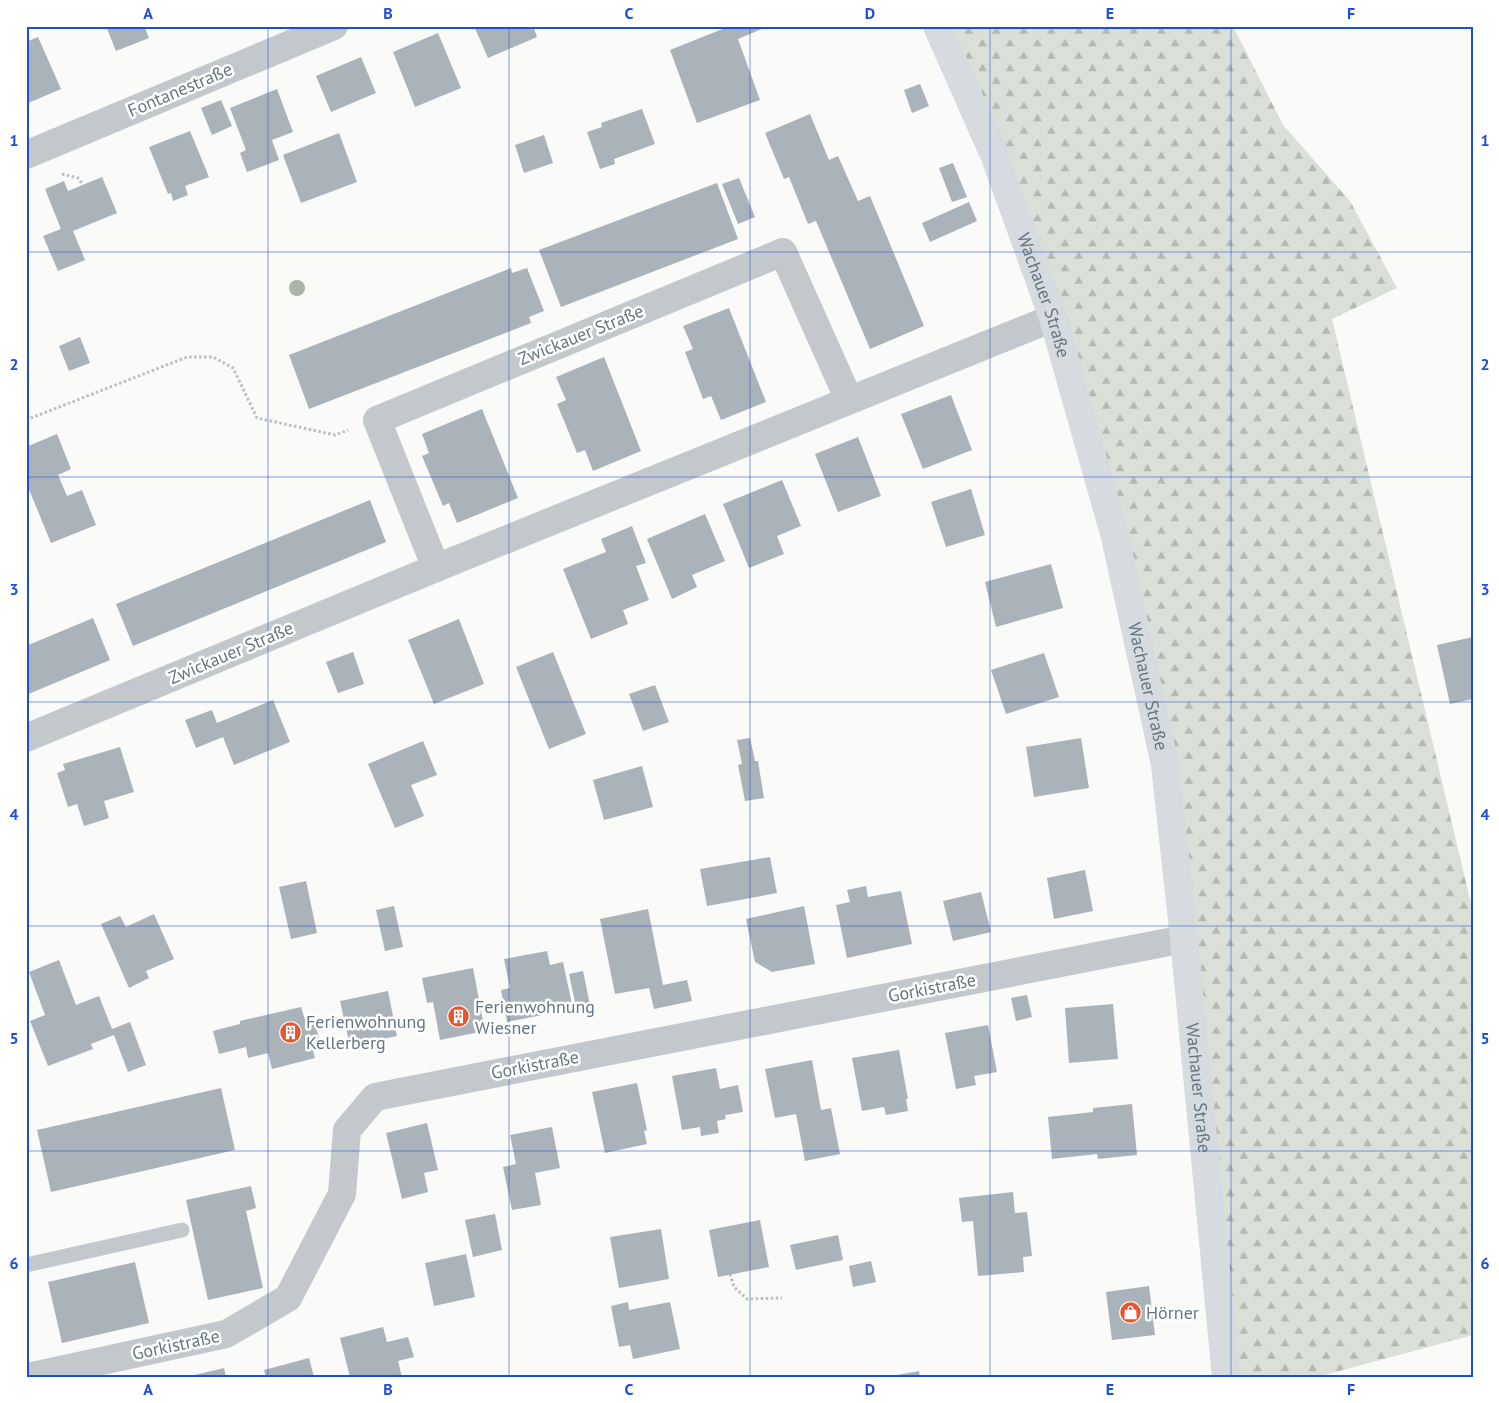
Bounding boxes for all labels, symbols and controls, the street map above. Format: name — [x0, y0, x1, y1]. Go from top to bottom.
text: A — [143, 3, 153, 23]
text: B — [383, 3, 393, 23]
text: C — [625, 3, 634, 23]
text: D — [865, 3, 875, 23]
text: E — [1106, 3, 1114, 23]
text: F — [1347, 3, 1355, 23]
street label: Fontanestraße — [124, 57, 236, 122]
text: 1 — [9, 130, 19, 150]
text: 1 — [1480, 130, 1490, 150]
street label: Wachauer Straße — [1012, 230, 1076, 360]
street label: Zwickauer Straße — [515, 299, 647, 370]
text: 2 — [9, 354, 19, 374]
text: 2 — [1480, 354, 1490, 374]
text: 3 — [9, 579, 19, 599]
text: 3 — [1480, 579, 1490, 599]
street label: Zwickauer Straße — [165, 616, 297, 689]
street label: Wachauer Straße — [1123, 620, 1173, 752]
text: 4 — [9, 804, 19, 824]
text: 4 — [1480, 804, 1490, 824]
street label: Gorkistraße — [886, 968, 978, 1007]
place label: Ferienwohnung Wiesner — [475, 995, 595, 1039]
building icon: Ferienwohnung Wiesner — [447, 1005, 471, 1029]
place label: Ferienwohnung Kellerberg — [306, 1010, 426, 1054]
building icon: Ferienwohnung Kellerberg — [278, 1020, 302, 1044]
street label: Wachauer Straße — [1181, 1022, 1216, 1154]
text: 5 — [9, 1028, 19, 1048]
text: 5 — [1480, 1028, 1490, 1048]
street label: Gorkistraße — [489, 1045, 581, 1084]
text: 6 — [9, 1253, 19, 1273]
text: 6 — [1480, 1253, 1490, 1273]
shop icon: Hörner — [1118, 1301, 1142, 1325]
place label: Hörner — [1146, 1301, 1199, 1324]
street label: Gorkistraße — [130, 1324, 222, 1365]
text: A — [143, 1379, 153, 1399]
text: B — [383, 1379, 393, 1399]
text: C — [625, 1379, 634, 1399]
text: D — [865, 1379, 875, 1399]
text: E — [1106, 1379, 1114, 1399]
text: F — [1347, 1379, 1355, 1399]

